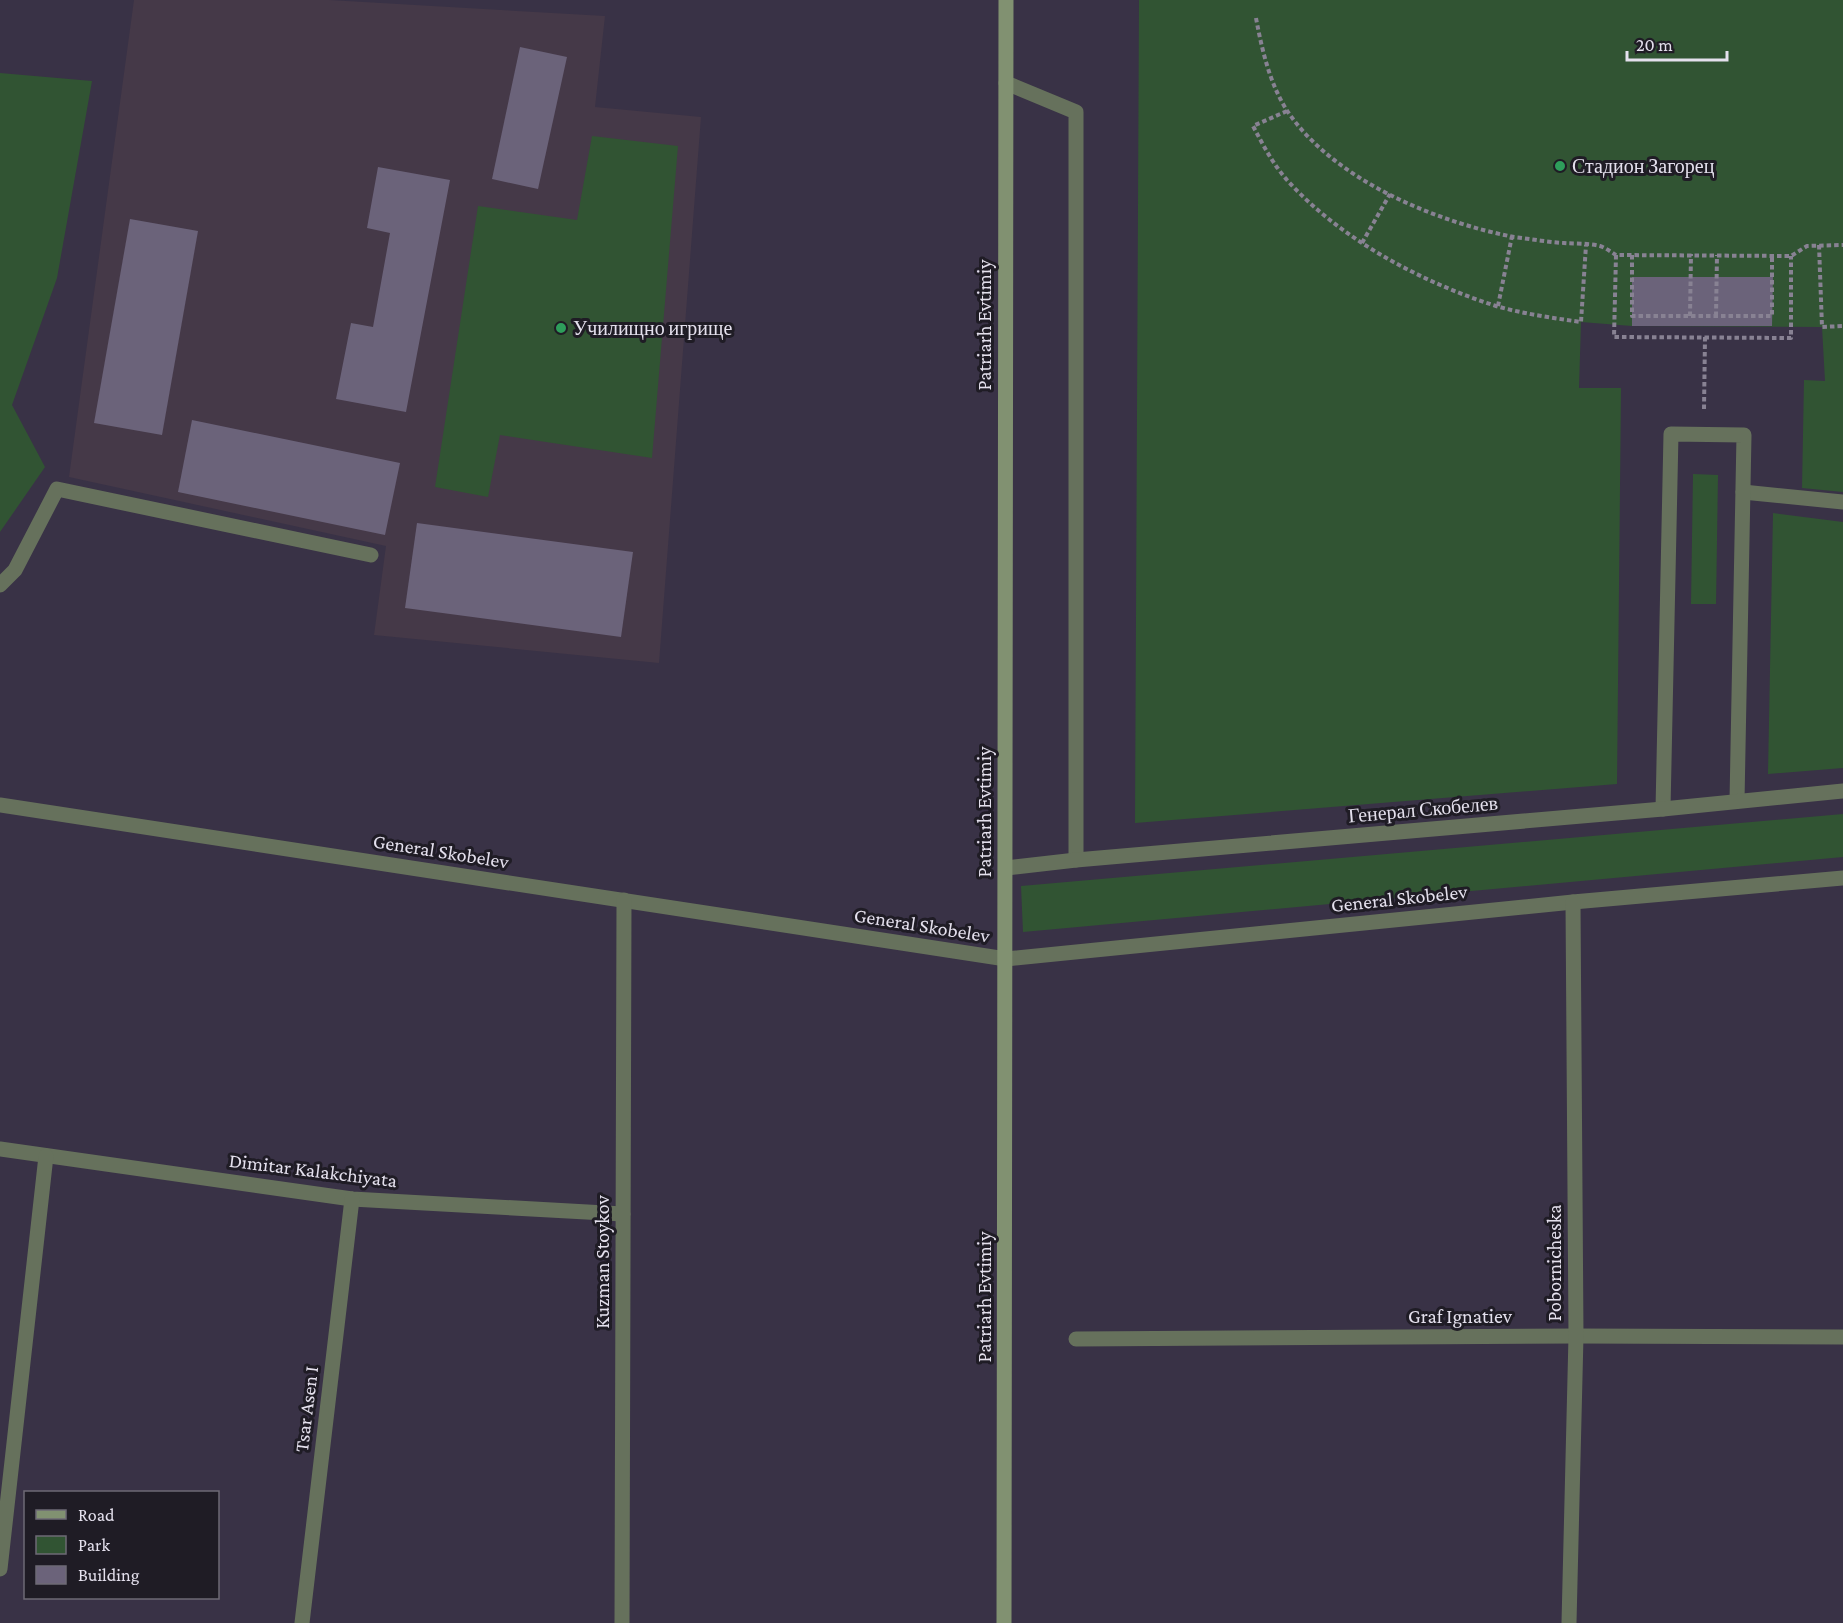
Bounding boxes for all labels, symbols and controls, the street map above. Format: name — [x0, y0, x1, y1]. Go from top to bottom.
scale bar — [1627, 24, 1728, 62]
text: 20 m — [1636, 35, 1673, 55]
place label: Стадион Загорец — [1572, 155, 1715, 178]
marker: Стадион Загорец — [1553, 159, 1567, 173]
street label: Patriarh Evtimiy — [973, 259, 996, 390]
place label: Училищно игрище — [573, 317, 732, 340]
marker: Училищно игрище — [554, 321, 568, 335]
street label: Patriarh Evtimiy — [973, 746, 996, 877]
street label: Генерал Скобелев — [1347, 791, 1499, 828]
street label: General Skobelev — [372, 829, 511, 873]
street label: General Skobelev — [1330, 880, 1469, 916]
street label: General Skobelev — [853, 903, 992, 947]
street label: Dimitar Kalakchiyata — [228, 1149, 398, 1192]
street label: Kuzman Stoykov — [591, 1194, 614, 1329]
street label: Pobornicheska — [1543, 1204, 1565, 1322]
street label: Patriarh Evtimiy — [973, 1231, 996, 1362]
street label: Graf Ignatiev — [1408, 1305, 1513, 1328]
street label: Tsar Asen I — [290, 1365, 322, 1453]
legend — [24, 1491, 219, 1599]
text: Road — [78, 1505, 115, 1525]
text: Park — [78, 1535, 110, 1555]
text: Building — [78, 1565, 140, 1585]

